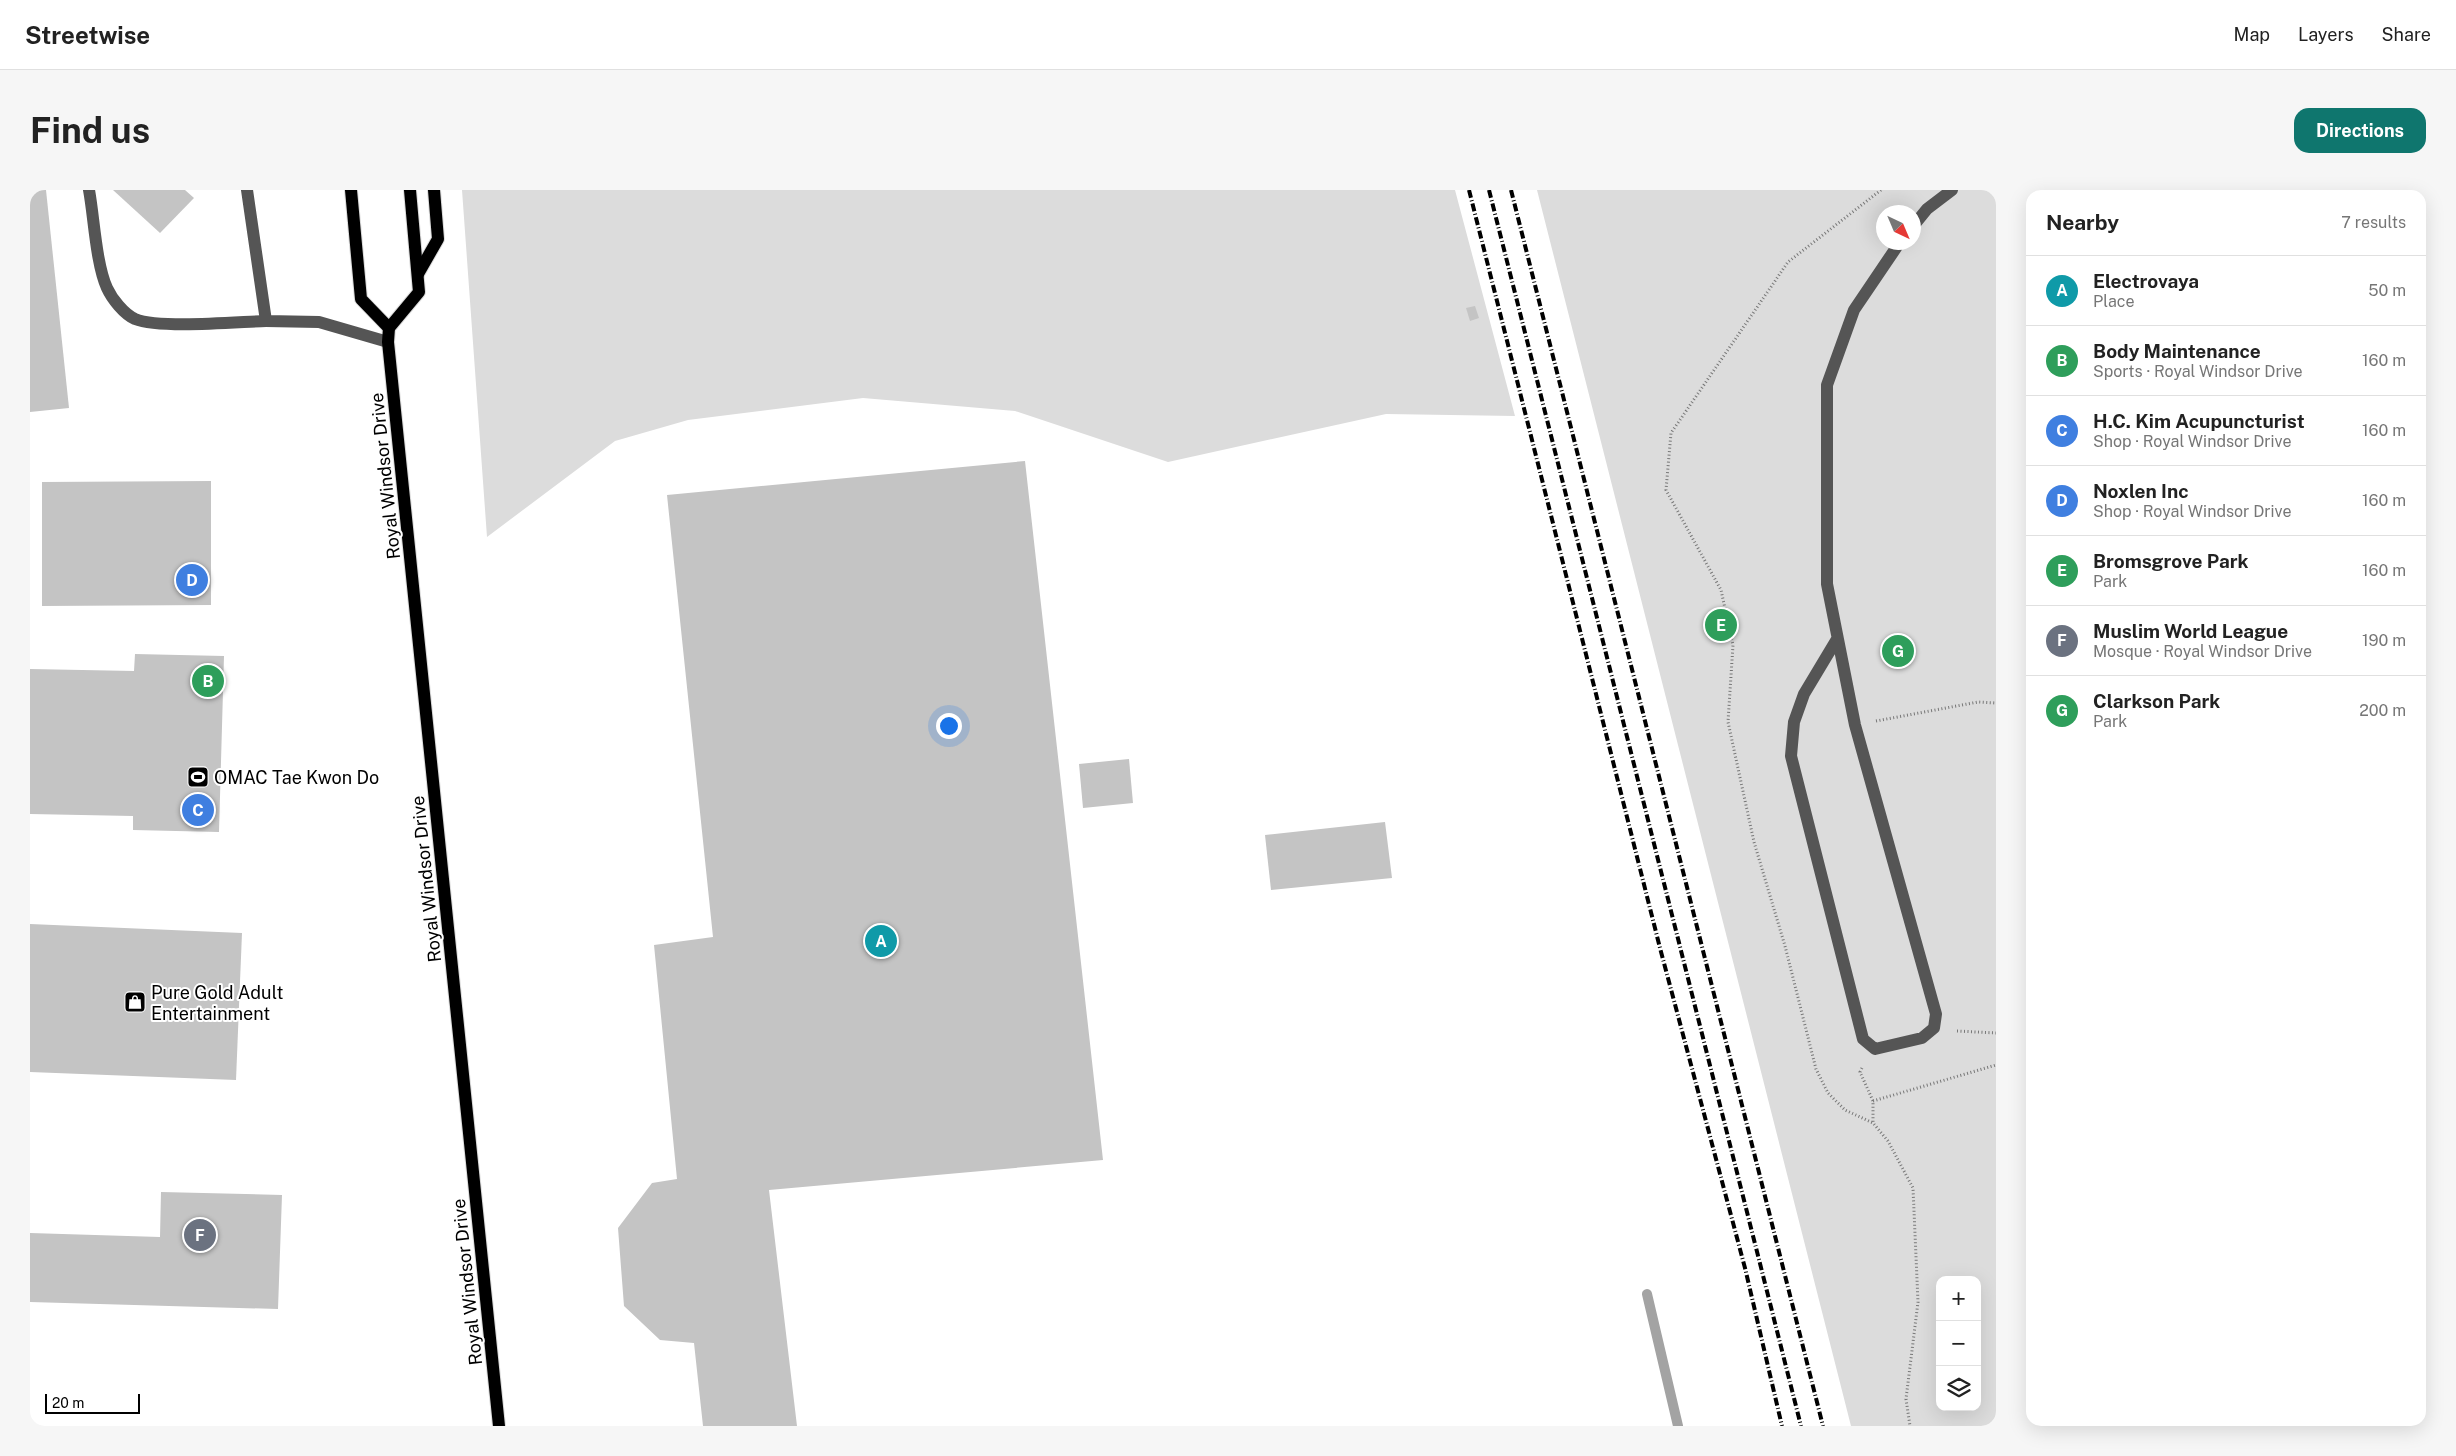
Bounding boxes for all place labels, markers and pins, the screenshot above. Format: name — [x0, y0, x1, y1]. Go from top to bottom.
pin: D — [176, 561, 208, 599]
pin: E — [1705, 606, 1737, 644]
pin: G — [1882, 632, 1914, 670]
pin: B — [192, 662, 224, 700]
sports icon: OMAC Tae Kwon Do — [186, 765, 210, 789]
place label: OMAC Tae Kwon Do — [214, 767, 379, 788]
pin: C — [182, 791, 214, 829]
pin: A — [865, 922, 897, 960]
place label: Pure Gold Adult Entertainment — [151, 982, 283, 1024]
shop icon: Pure Gold Adult Entertainment — [123, 990, 147, 1014]
pin: F — [184, 1216, 216, 1254]

